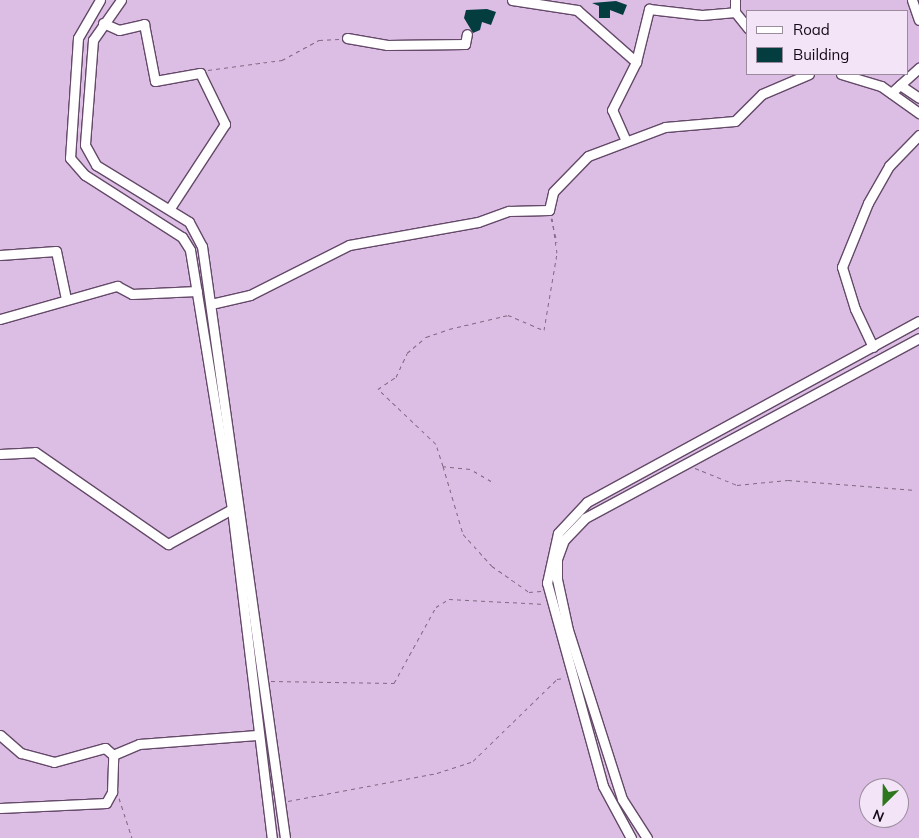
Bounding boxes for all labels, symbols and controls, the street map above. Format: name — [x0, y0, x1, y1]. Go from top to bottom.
legend — [746, 10, 909, 75]
text: Road — [793, 20, 830, 39]
text: Building — [793, 45, 849, 64]
north arrow — [859, 778, 909, 828]
text: N — [870, 806, 887, 826]

